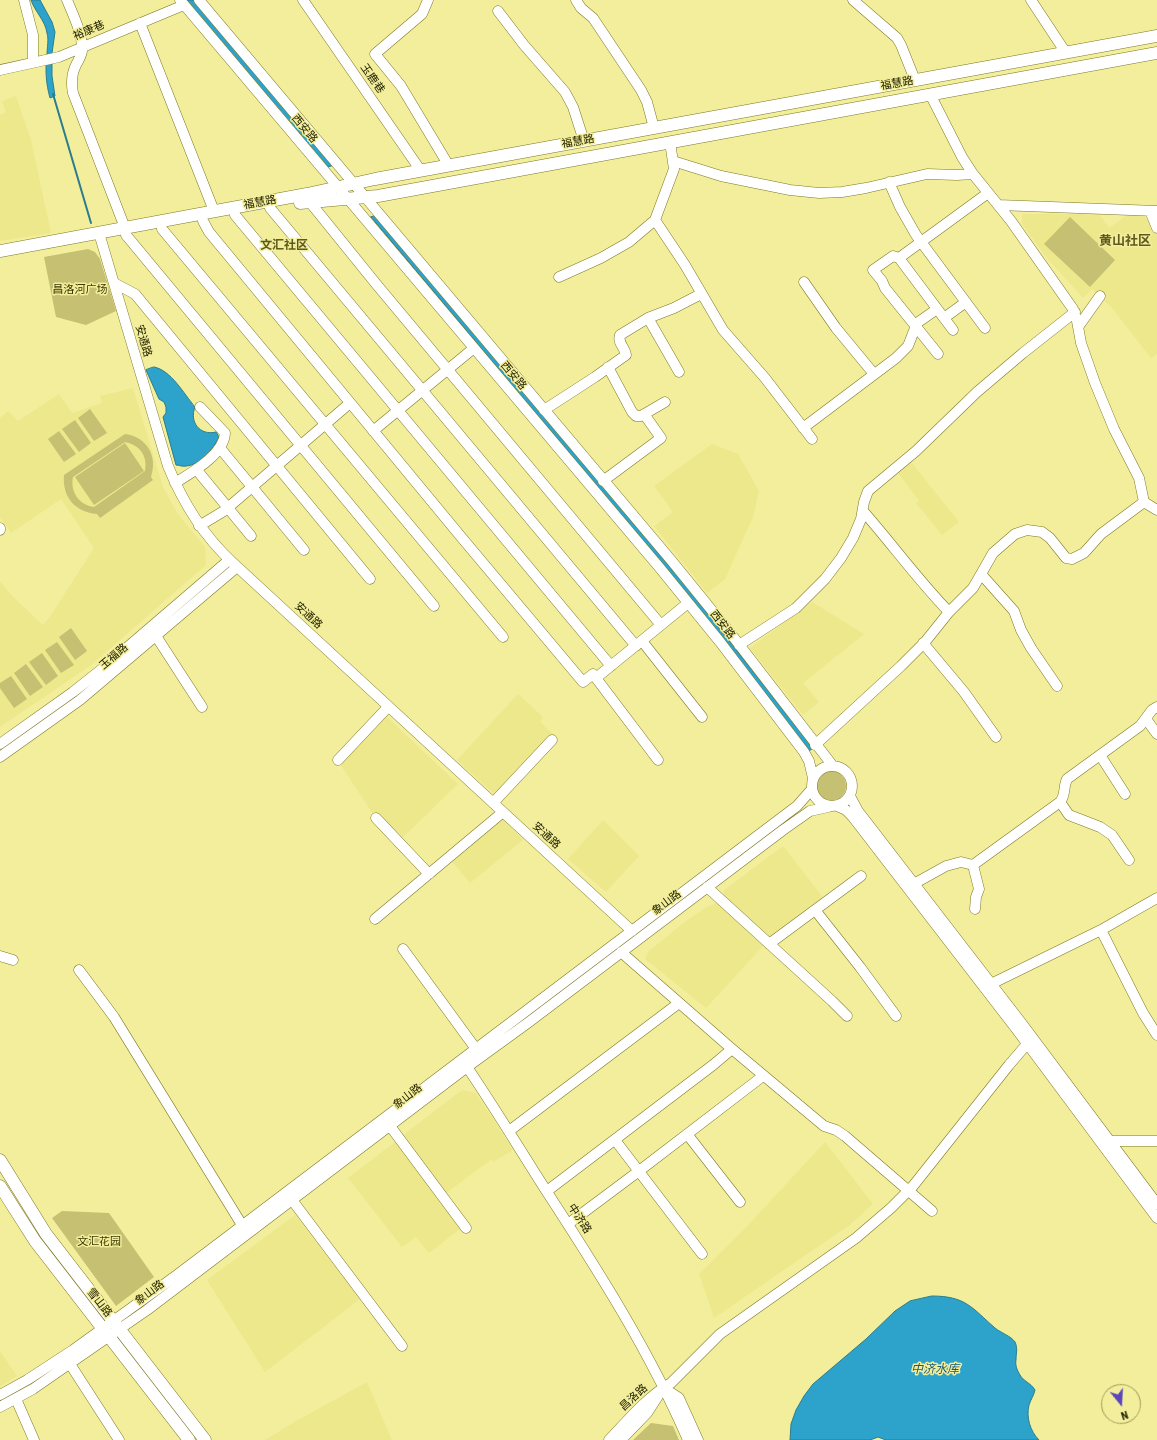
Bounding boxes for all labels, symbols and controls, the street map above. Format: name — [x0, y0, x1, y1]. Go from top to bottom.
street label: 裕康巷 — [71, 18, 107, 44]
street label: 玉鹿巷 — [357, 62, 387, 96]
street label: 福慧路 — [880, 75, 914, 93]
street label: 西安路 — [288, 112, 320, 146]
street label: 福慧路 — [561, 133, 595, 151]
street label: 福慧路 — [243, 193, 277, 213]
district label: 黄山社区 — [1099, 234, 1151, 250]
district label: 文汇社区 — [260, 239, 308, 253]
park label: 昌洛河广场 — [53, 283, 107, 297]
street label: 安通路 — [132, 323, 154, 359]
street label: 西安路 — [497, 359, 529, 393]
street label: 安通路 — [291, 600, 325, 632]
street label: 西安路 — [707, 608, 737, 642]
street label: 玉福路 — [97, 641, 131, 673]
street label: 安通路 — [529, 820, 563, 852]
street label: 象山路 — [650, 888, 684, 918]
street label: 象山路 — [391, 1082, 425, 1112]
street label: 中济路 — [564, 1202, 594, 1236]
park label: 文汇花园 — [77, 1235, 121, 1249]
street label: 象山路 — [133, 1278, 167, 1308]
street label: 雪山路 — [84, 1286, 114, 1320]
water label: 中济水库 — [911, 1363, 959, 1377]
street label: 昌洛路 — [617, 1382, 651, 1414]
north arrow — [1101, 1384, 1141, 1424]
text: N — [1119, 1408, 1130, 1422]

